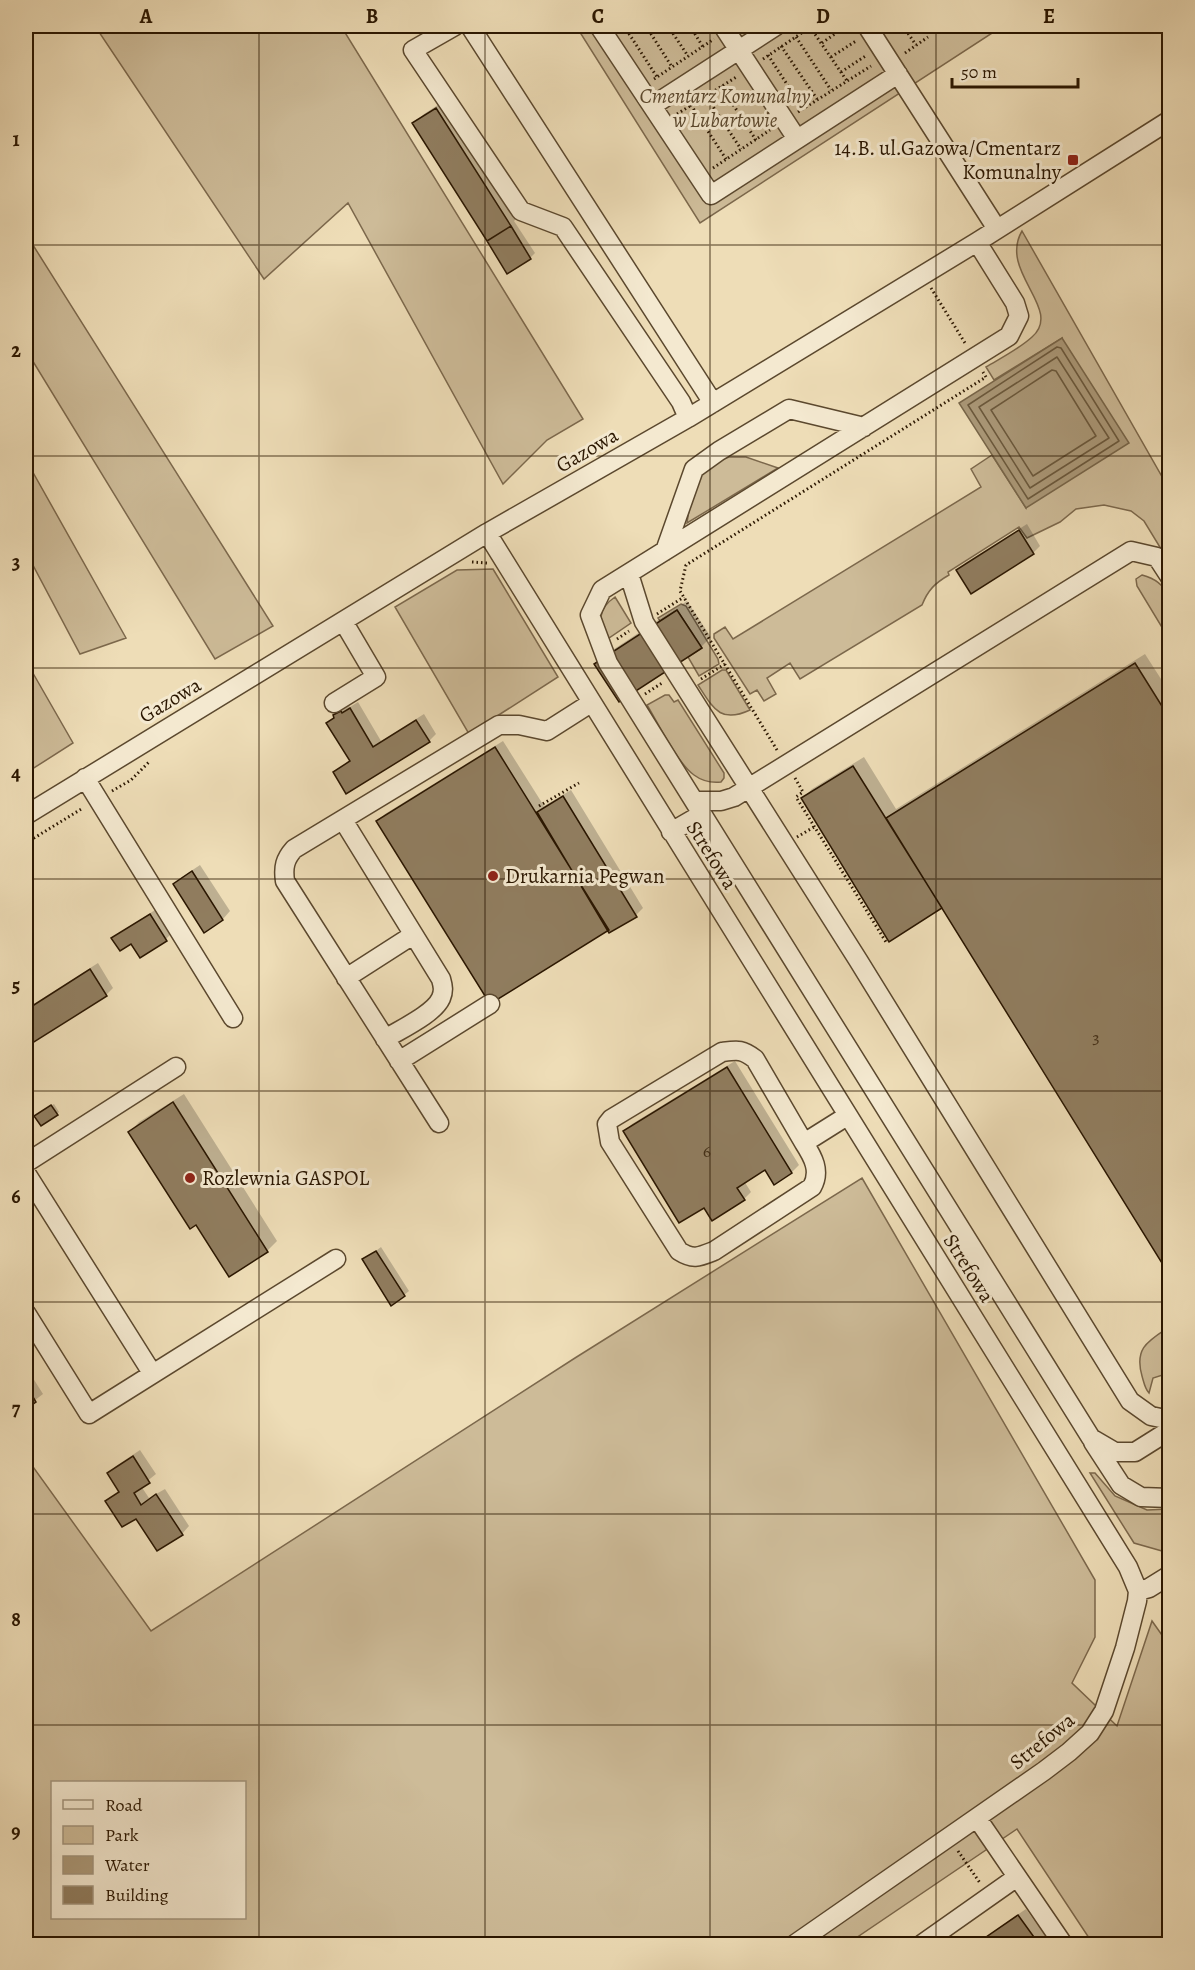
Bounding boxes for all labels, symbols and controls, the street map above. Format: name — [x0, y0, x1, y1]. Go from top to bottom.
text: A — [139, 3, 153, 30]
text: B — [366, 3, 378, 30]
text: C — [592, 3, 604, 30]
text: D — [816, 3, 830, 30]
text: E — [1043, 3, 1055, 30]
scale bar — [952, 51, 1078, 89]
text: 50 m — [961, 60, 997, 84]
park label: Cmentarz Komunalny w Lubartowie — [639, 82, 811, 134]
text: 1 — [12, 126, 20, 153]
place label: 14.B. ul.Gazowa/Cmentarz Komunalny — [834, 134, 1062, 186]
marker: 14.B. ul.Gazowa/Cmentarz Komunalny — [1066, 153, 1080, 167]
text: 2 — [11, 337, 21, 364]
street label: Gazowa — [551, 421, 623, 479]
text: 3 — [12, 549, 20, 576]
street label: Gazowa — [134, 670, 206, 729]
text: 4 — [11, 760, 21, 787]
street label: Strefowa — [680, 815, 744, 895]
place label: Drukarnia Pegwan — [505, 862, 665, 890]
marker: Drukarnia Pegwan — [486, 869, 500, 883]
text: 5 — [12, 972, 20, 999]
house number: 3 — [1092, 1025, 1100, 1049]
house number: 6 — [703, 1139, 711, 1163]
place label: Rozlewnia GASPOL — [202, 1164, 370, 1192]
marker: Rozlewnia GASPOL — [183, 1171, 197, 1185]
text: 6 — [11, 1183, 21, 1210]
street label: Strefowa — [937, 1228, 1001, 1308]
text: 7 — [12, 1395, 21, 1422]
text: 8 — [11, 1606, 21, 1633]
street label: Strefowa — [1004, 1706, 1081, 1776]
legend — [51, 1781, 246, 1919]
text: Road — [105, 1793, 143, 1817]
text: 9 — [11, 1818, 21, 1845]
text: Park — [105, 1823, 139, 1847]
text: Water — [104, 1853, 150, 1877]
text: Building — [105, 1883, 169, 1907]

